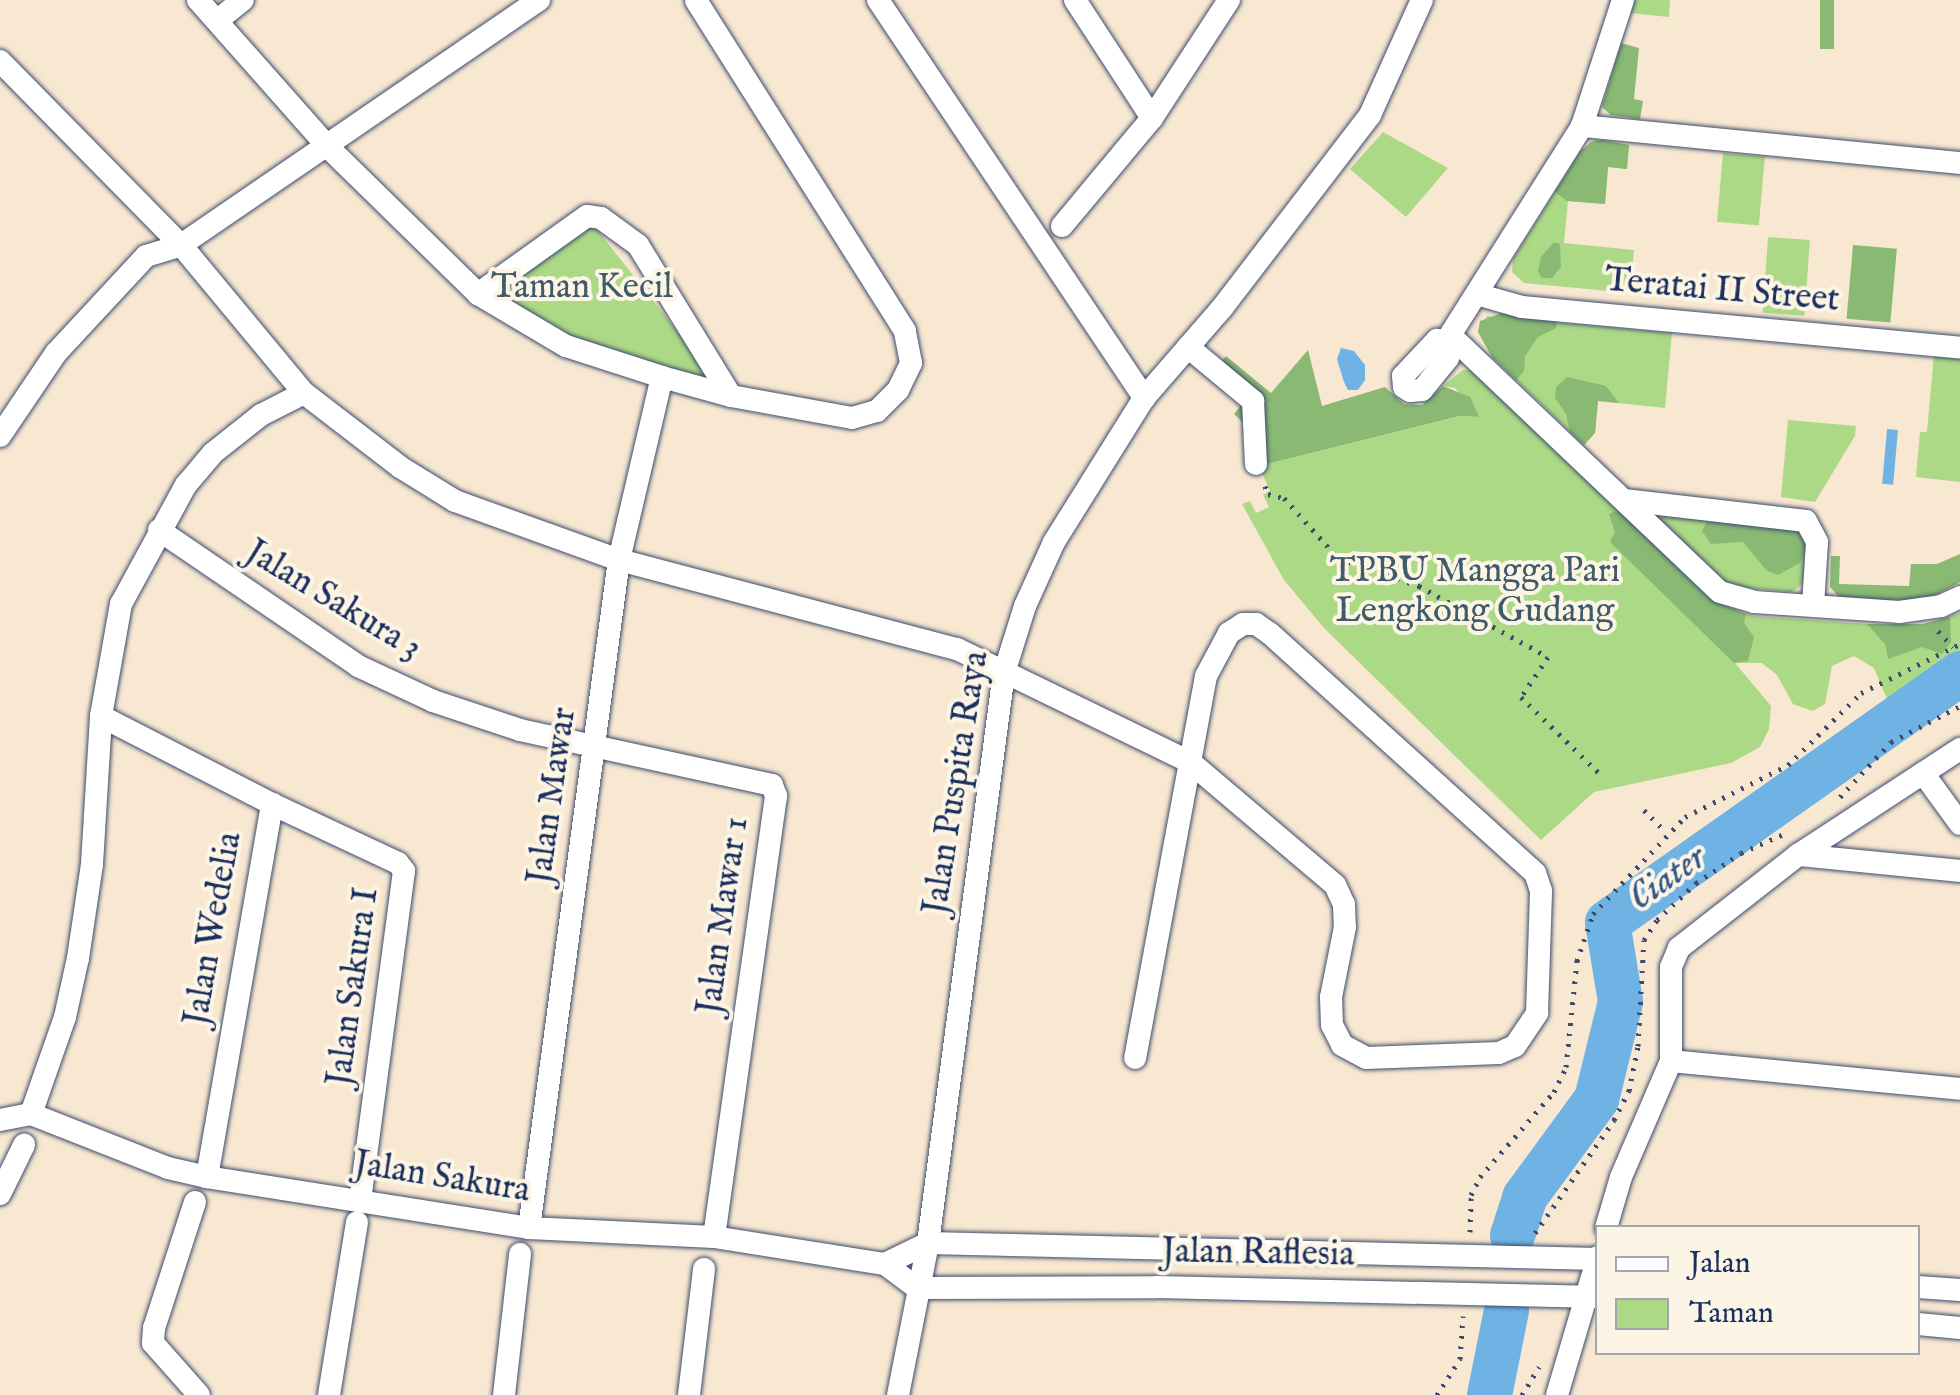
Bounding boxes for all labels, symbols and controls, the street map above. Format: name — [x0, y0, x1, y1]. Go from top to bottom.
street label: Teratai II Street — [1603, 260, 1841, 322]
park label: Taman Kecil — [491, 267, 673, 309]
street label: Jalan Sakura 3 — [237, 532, 429, 670]
park label: TPBU Mangga Pari Lengkong Gudang — [1330, 551, 1620, 633]
street label: Jalan Puspita Raya — [915, 648, 999, 918]
street label: Jalan Mawar — [520, 705, 586, 887]
street label: Jalan Mawar 1 — [689, 815, 759, 1017]
street label: Jalan Wedelia — [176, 829, 252, 1029]
water label: Ciater — [1620, 836, 1716, 922]
street label: Jalan Sakura I — [319, 885, 389, 1089]
street label: Jalan Sakura — [351, 1143, 533, 1213]
legend — [1595, 1225, 1920, 1355]
street label: Jalan Raflesia — [1161, 1231, 1355, 1277]
text: Jalan — [1689, 1245, 1751, 1283]
text: Taman — [1689, 1295, 1774, 1333]

